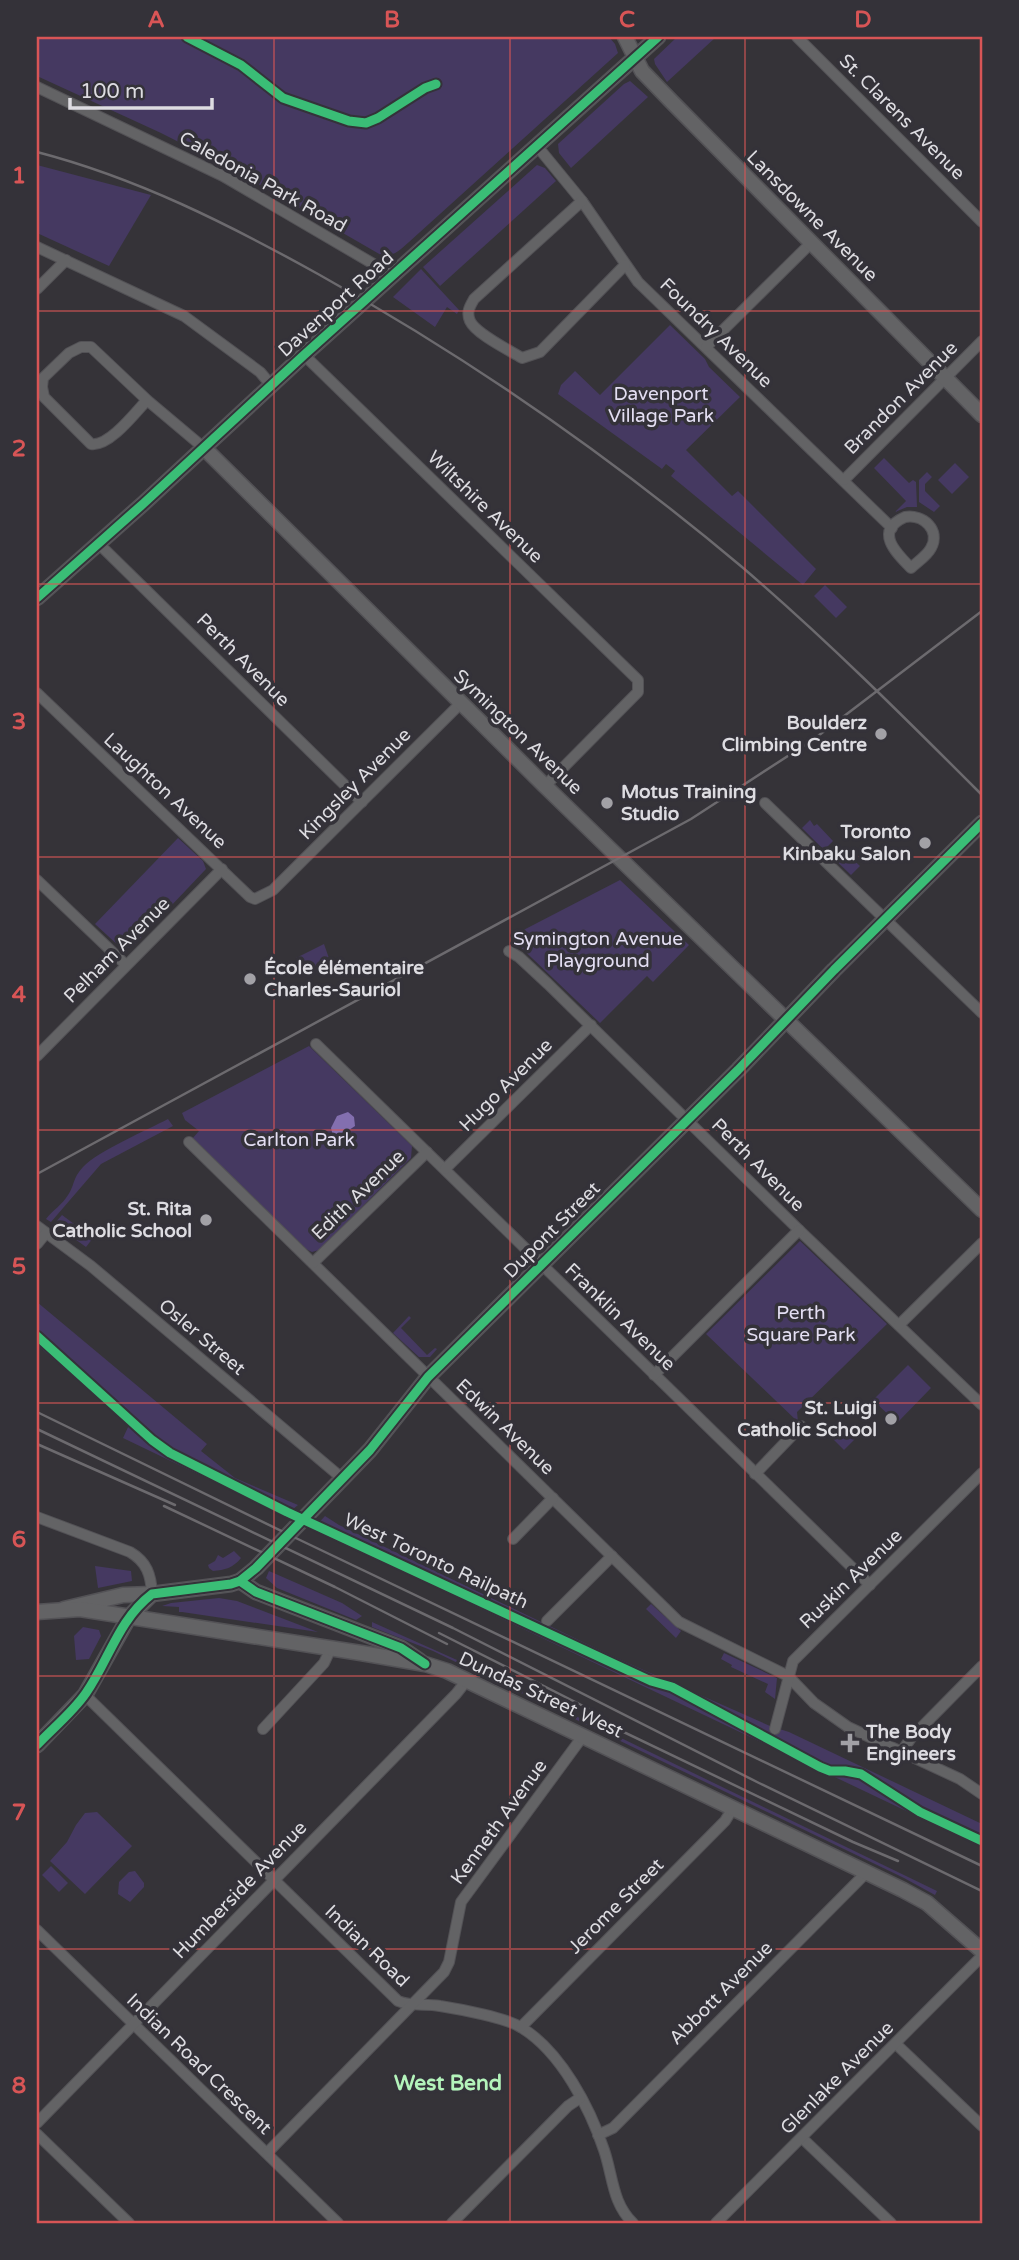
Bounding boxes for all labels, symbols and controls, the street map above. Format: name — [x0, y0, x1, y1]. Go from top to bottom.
text: A — [147, 6, 165, 34]
text: B — [384, 6, 400, 34]
text: C — [619, 6, 635, 34]
text: D — [854, 6, 872, 34]
street label: St. Clarens Avenue — [835, 50, 969, 184]
scale bar — [70, 66, 212, 110]
text: 100 m — [80, 79, 144, 104]
street label: Caledonia Park Road — [175, 127, 351, 237]
street label: Lansdowne Avenue — [742, 146, 882, 286]
text: 1 — [12, 162, 26, 190]
street label: Davenport Road — [274, 246, 398, 362]
street label: Foundry Avenue — [655, 274, 777, 392]
street label: Brandon Avenue — [840, 337, 962, 459]
park label: Davenport Village Park — [608, 383, 714, 427]
text: 2 — [12, 435, 26, 463]
street label: Wiltshire Avenue — [423, 446, 547, 568]
street label: Perth Avenue — [192, 609, 294, 711]
street label: Symington Avenue — [449, 665, 587, 799]
text: 3 — [12, 708, 26, 736]
place label: Boulderz Climbing Centre — [722, 712, 868, 757]
street label: Kingsley Avenue — [295, 724, 415, 844]
marker: Boulderz Climbing Centre — [873, 726, 889, 742]
street label: Laughton Avenue — [99, 729, 231, 853]
place label: Motus Training Studio — [621, 781, 756, 825]
marker: Motus Training Studio — [599, 795, 615, 811]
place label: Toronto Kinbaku Salon — [782, 821, 911, 865]
marker: Toronto Kinbaku Salon — [917, 835, 933, 851]
street label: Pelham Avenue — [60, 893, 174, 1007]
park label: Symington Avenue Playground — [513, 928, 683, 972]
place label: École élémentaire Charles-Sauriol — [264, 956, 424, 1001]
marker: École élémentaire Charles-Sauriol — [242, 971, 258, 987]
text: 4 — [12, 981, 27, 1009]
street label: Hugo Avenue — [455, 1034, 557, 1136]
street label: Perth Avenue — [707, 1114, 809, 1216]
park label: Carlton Park — [243, 1129, 355, 1151]
street label: Edith Avenue — [307, 1145, 409, 1245]
street label: Dupont Street — [499, 1177, 605, 1283]
place label: St. Rita Catholic School — [52, 1198, 192, 1242]
marker: St. Rita Catholic School — [198, 1212, 214, 1228]
text: 5 — [12, 1253, 26, 1281]
street label: Franklin Avenue — [560, 1259, 680, 1375]
street label: Osler Street — [154, 1294, 250, 1380]
park label: Perth Square Park — [746, 1302, 856, 1346]
street label: Edwin Avenue — [451, 1375, 559, 1479]
place label: St. Luigi Catholic School — [737, 1397, 877, 1441]
marker: St. Luigi Catholic School — [883, 1411, 899, 1427]
street label: West Toronto Railpath — [340, 1509, 532, 1613]
street label: Ruskin Avenue — [795, 1525, 907, 1633]
text: 6 — [12, 1526, 26, 1554]
street label: Dundas Street West — [455, 1647, 627, 1743]
place label: The Body Engineers — [865, 1721, 956, 1766]
marker: The Body Engineers — [840, 1733, 860, 1753]
street label: Kenneth Avenue — [446, 1755, 552, 1889]
text: 7 — [12, 1799, 26, 1827]
street label: Humberside Avenue — [169, 1817, 311, 1963]
street label: Jerome Street — [564, 1854, 668, 1958]
street label: Indian Road — [320, 1900, 414, 1992]
street label: Abbott Avenue — [665, 1937, 777, 2049]
street label: Indian Road Crescent — [122, 1989, 276, 2139]
street label: Glenlake Avenue — [776, 2017, 898, 2139]
district label: West Bend — [394, 2071, 502, 2096]
text: 8 — [12, 2072, 26, 2100]

